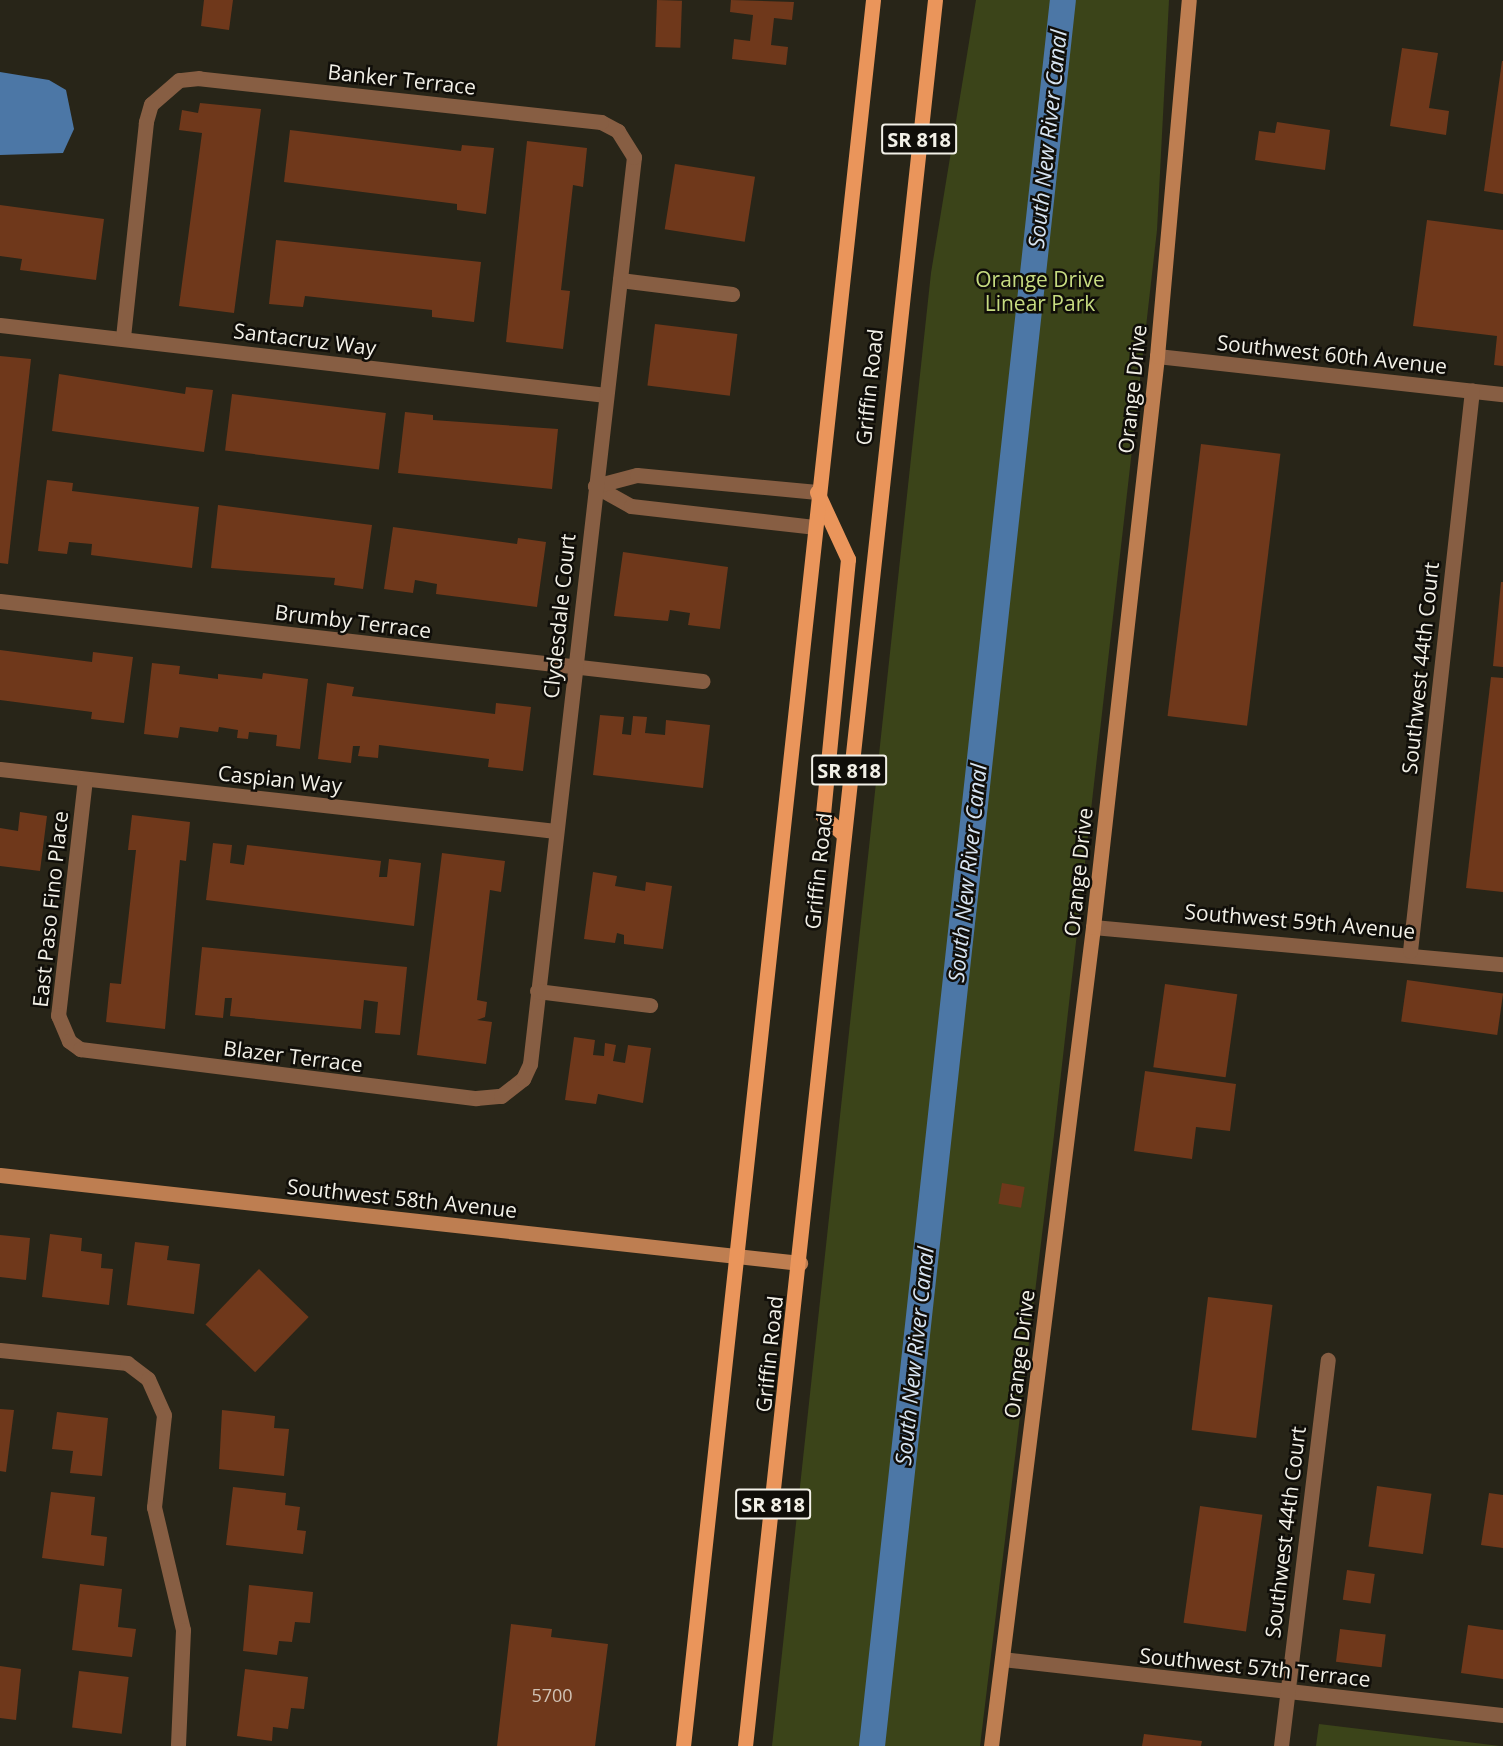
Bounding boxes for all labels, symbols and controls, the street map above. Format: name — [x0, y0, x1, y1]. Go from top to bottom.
water label: South New River Canal — [1022, 29, 1072, 249]
street label: Banker Terrace — [327, 59, 477, 99]
road number: SR 818 — [880, 122, 958, 156]
park label: Orange Drive Linear Park — [975, 266, 1105, 316]
street label: Santacruz Way — [232, 318, 378, 360]
street label: Orange Drive — [1113, 323, 1151, 455]
street label: Griffin Road — [850, 327, 888, 447]
street label: Southwest 60th Avenue — [1216, 329, 1448, 379]
street label: Clydesdale Court — [538, 532, 580, 700]
street label: Southwest 44th Court — [1396, 561, 1444, 775]
street label: Brumby Terrace — [273, 599, 433, 643]
road number: SR 818 — [810, 753, 888, 787]
street label: Caspian Way — [217, 760, 343, 798]
water label: South New River Canal — [942, 763, 992, 983]
street label: Orange Drive — [1059, 806, 1097, 938]
street label: East Paso Fino Place — [27, 810, 73, 1008]
street label: Griffin Road — [799, 811, 837, 931]
street label: Southwest 59th Avenue — [1184, 898, 1416, 944]
street label: Blazer Terrace — [222, 1035, 364, 1077]
street label: Southwest 58th Avenue — [286, 1173, 518, 1223]
water label: South New River Canal — [889, 1246, 939, 1466]
street label: Orange Drive — [999, 1288, 1039, 1420]
street label: Griffin Road — [750, 1294, 788, 1414]
street label: Southwest 44th Court — [1260, 1425, 1310, 1639]
road number: SR 818 — [734, 1487, 812, 1521]
street label: Southwest 57th Terrace — [1138, 1642, 1372, 1692]
house number: 5700 — [531, 1684, 573, 1706]

